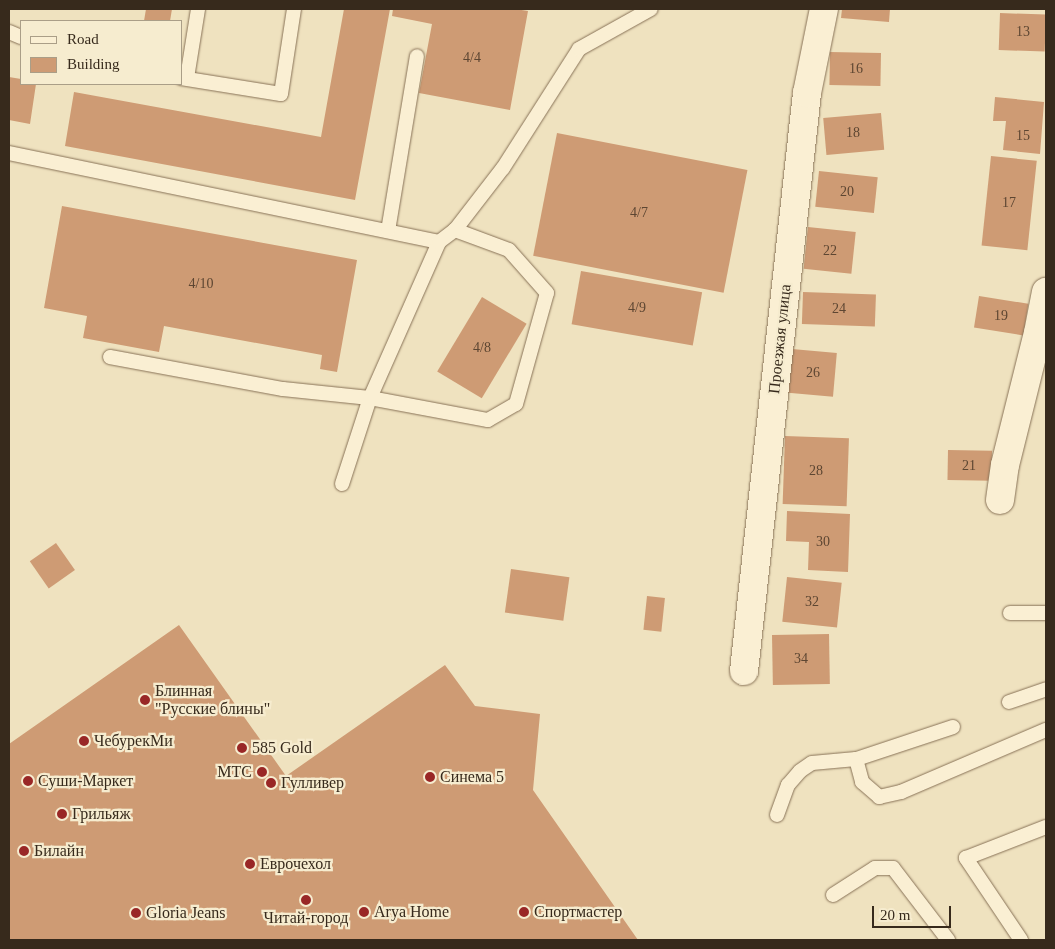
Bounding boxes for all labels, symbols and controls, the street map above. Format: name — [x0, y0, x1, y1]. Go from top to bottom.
legend — [20, 20, 182, 85]
house number: 13 — [1016, 24, 1030, 40]
text: Road — [67, 31, 99, 47]
house number: 4/4 — [463, 50, 481, 66]
text: Building — [67, 56, 120, 72]
house number: 16 — [849, 61, 863, 77]
house number: 18 — [846, 125, 860, 141]
house number: 15 — [1016, 128, 1030, 144]
house number: 20 — [840, 184, 854, 200]
house number: 17 — [1002, 195, 1016, 211]
house number: 4/7 — [630, 205, 648, 221]
house number: 22 — [823, 243, 837, 259]
house number: 4/10 — [189, 276, 213, 292]
street label: Проезжая улица — [765, 283, 795, 395]
house number: 4/9 — [628, 300, 646, 316]
house number: 24 — [832, 301, 846, 317]
house number: 19 — [994, 308, 1008, 324]
house number: 4/8 — [473, 340, 491, 356]
house number: 26 — [806, 365, 820, 381]
house number: 21 — [962, 458, 976, 474]
house number: 28 — [809, 463, 823, 479]
house number: 30 — [816, 534, 830, 550]
house number: 32 — [805, 594, 819, 610]
house number: 34 — [794, 651, 808, 667]
place label: Блинная "Русские блины" — [155, 681, 270, 719]
marker: Блинная "Русские блины" — [139, 694, 151, 706]
place label: ЧебурекМи — [94, 731, 173, 751]
marker: ЧебурекМи — [78, 735, 90, 747]
place label: 585 Gold — [252, 738, 312, 758]
marker: 585 Gold — [236, 742, 248, 754]
place label: МТС — [217, 762, 252, 782]
marker: МТС — [256, 766, 268, 778]
place label: Синема 5 — [440, 767, 504, 787]
place label: Суши-Маркет — [38, 771, 133, 791]
marker: Синема 5 — [424, 771, 436, 783]
place label: Гулливер — [281, 773, 344, 793]
marker: Суши-Маркет — [22, 775, 34, 787]
marker: Гулливер — [265, 777, 277, 789]
place label: Грильяж — [72, 804, 130, 824]
marker: Грильяж — [56, 808, 68, 820]
place label: Билайн — [34, 841, 84, 861]
marker: Билайн — [18, 845, 30, 857]
place label: Еврочехол — [260, 854, 331, 874]
marker: Еврочехол — [244, 858, 256, 870]
marker: Читай-город — [300, 894, 312, 906]
scale bar — [875, 896, 954, 928]
place label: Arya Home — [374, 902, 449, 922]
place label: Спортмастер — [534, 902, 622, 922]
place label: Gloria Jeans — [146, 903, 226, 923]
marker: Arya Home — [358, 906, 370, 918]
marker: Спортмастер — [518, 906, 530, 918]
marker: Gloria Jeans — [130, 907, 142, 919]
text: 20 m — [880, 907, 910, 923]
place label: Читай-город — [264, 908, 348, 928]

